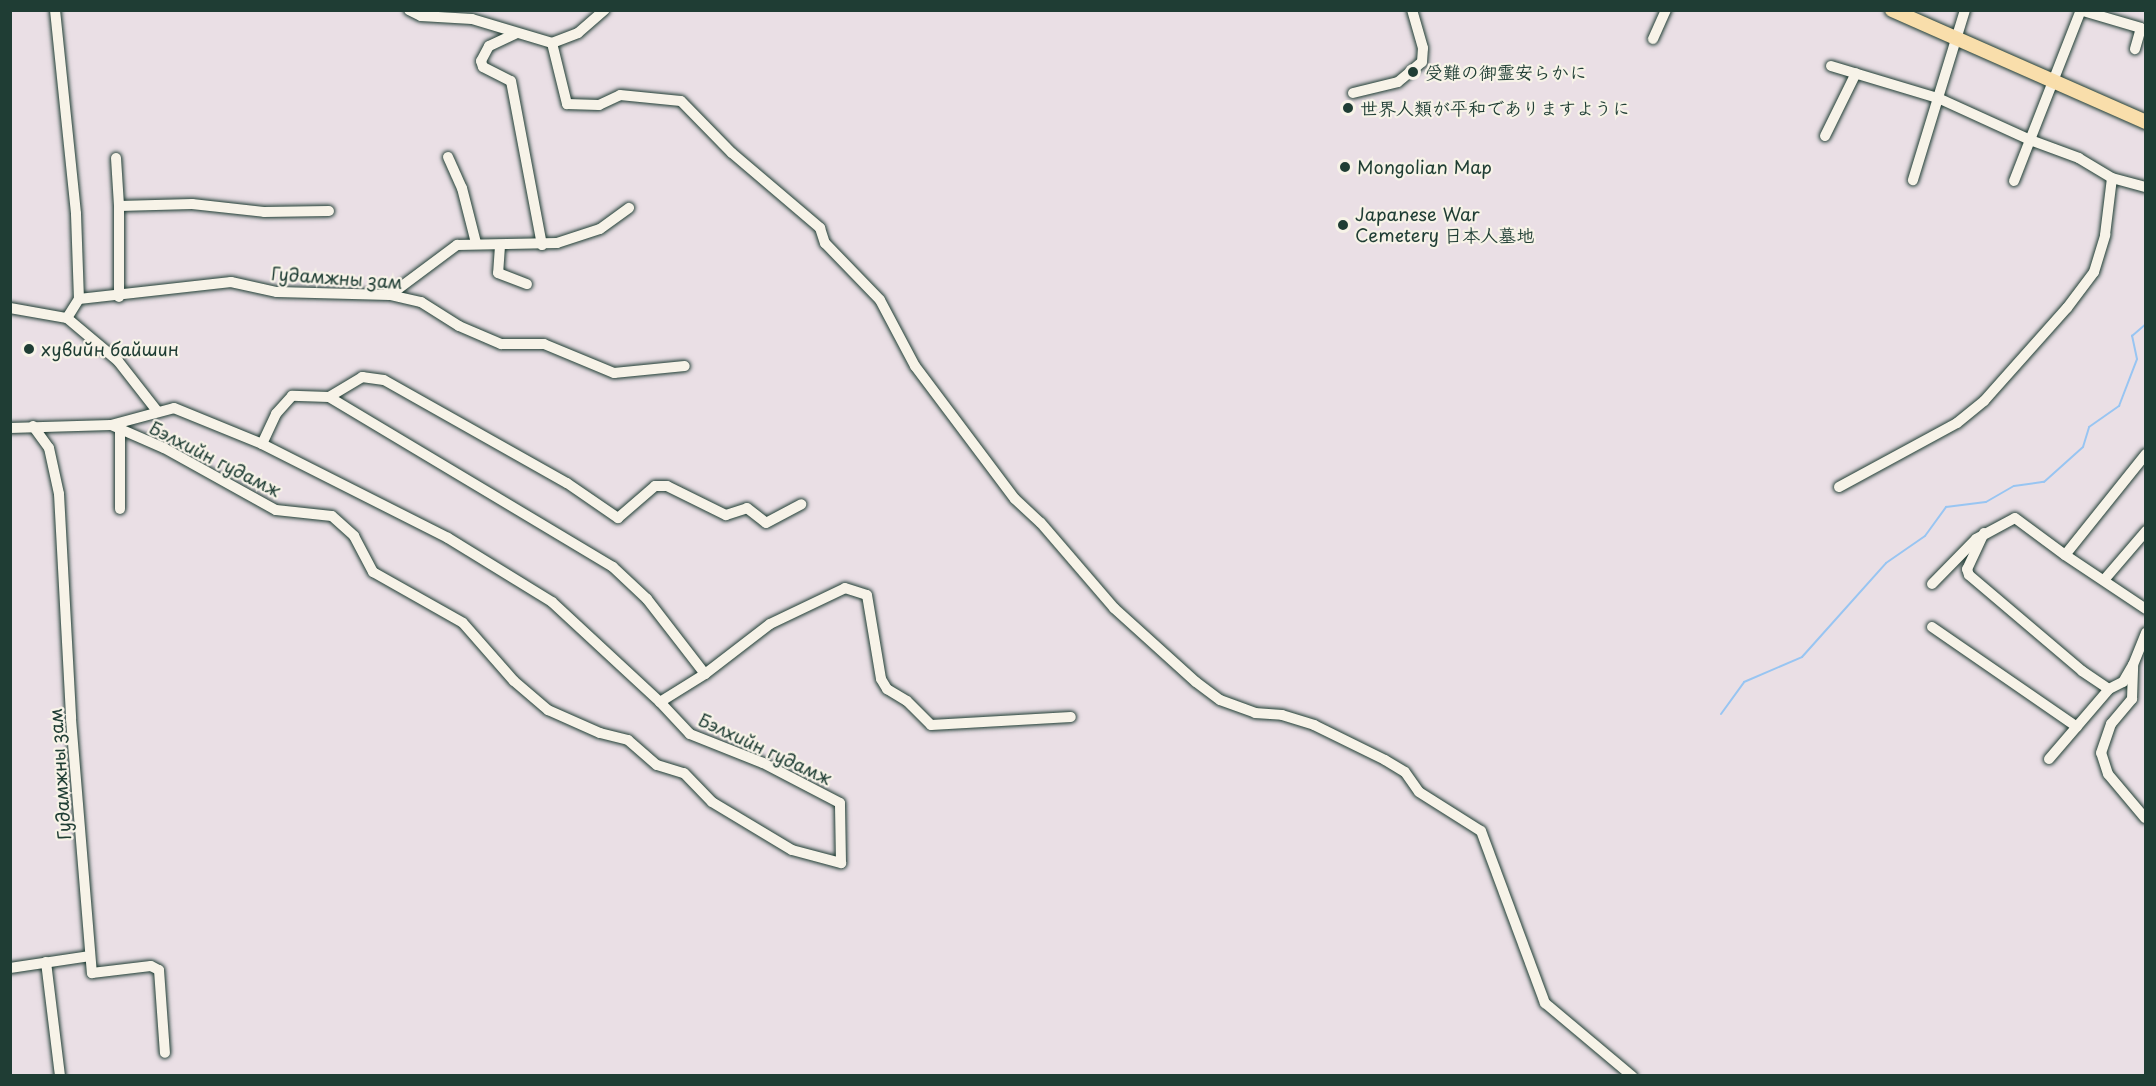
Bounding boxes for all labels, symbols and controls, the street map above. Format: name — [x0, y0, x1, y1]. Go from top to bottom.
place label: 受難の御霊安らかに — [1425, 61, 1587, 83]
marker: 受難の御霊安らかに — [1406, 65, 1420, 79]
place label: 世界人類が平和でありますように — [1360, 97, 1630, 119]
marker: 世界人類が平和でありますように — [1341, 101, 1355, 115]
place label: Mongolian Map — [1357, 156, 1491, 178]
marker: Mongolian Map — [1338, 160, 1352, 174]
place label: Japanese War Cemetery 日本人墓地 — [1355, 204, 1535, 246]
marker: Japanese War Cemetery 日本人墓地 — [1336, 218, 1350, 232]
street label: Гудамжны зам — [269, 263, 405, 293]
place label: хувийн байшин — [41, 338, 180, 360]
marker: хувийн байшин — [22, 342, 36, 356]
street label: Бэлхийн гудамж — [146, 417, 284, 501]
street label: Гудамжны зам — [45, 706, 75, 842]
street label: Бэлхийн гудамж — [695, 709, 835, 789]

